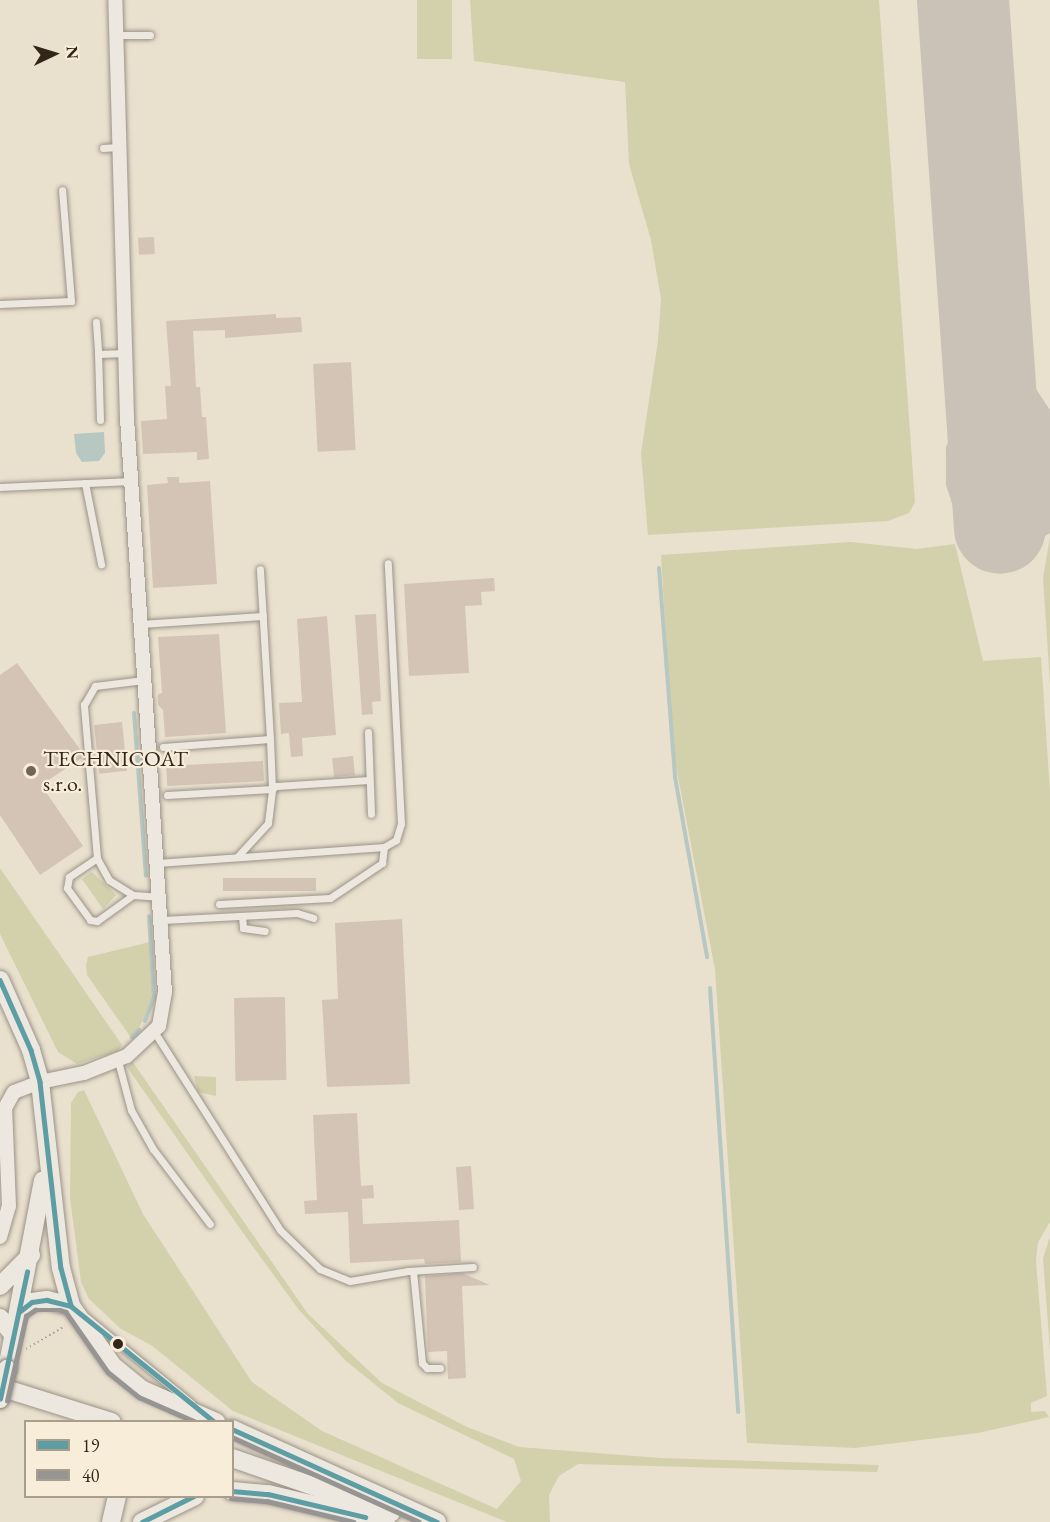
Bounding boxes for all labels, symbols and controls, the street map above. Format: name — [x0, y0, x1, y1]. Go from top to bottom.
north arrow — [24, 24, 84, 84]
text: N — [62, 46, 83, 60]
place label: TECHNICOAT s.r.o. — [43, 745, 188, 796]
marker: TECHNICOAT s.r.o. — [24, 764, 38, 778]
unlabelled marker — [112, 1338, 124, 1350]
legend — [24, 1420, 234, 1498]
text: 19 — [82, 1434, 99, 1457]
text: 40 — [82, 1464, 99, 1487]

